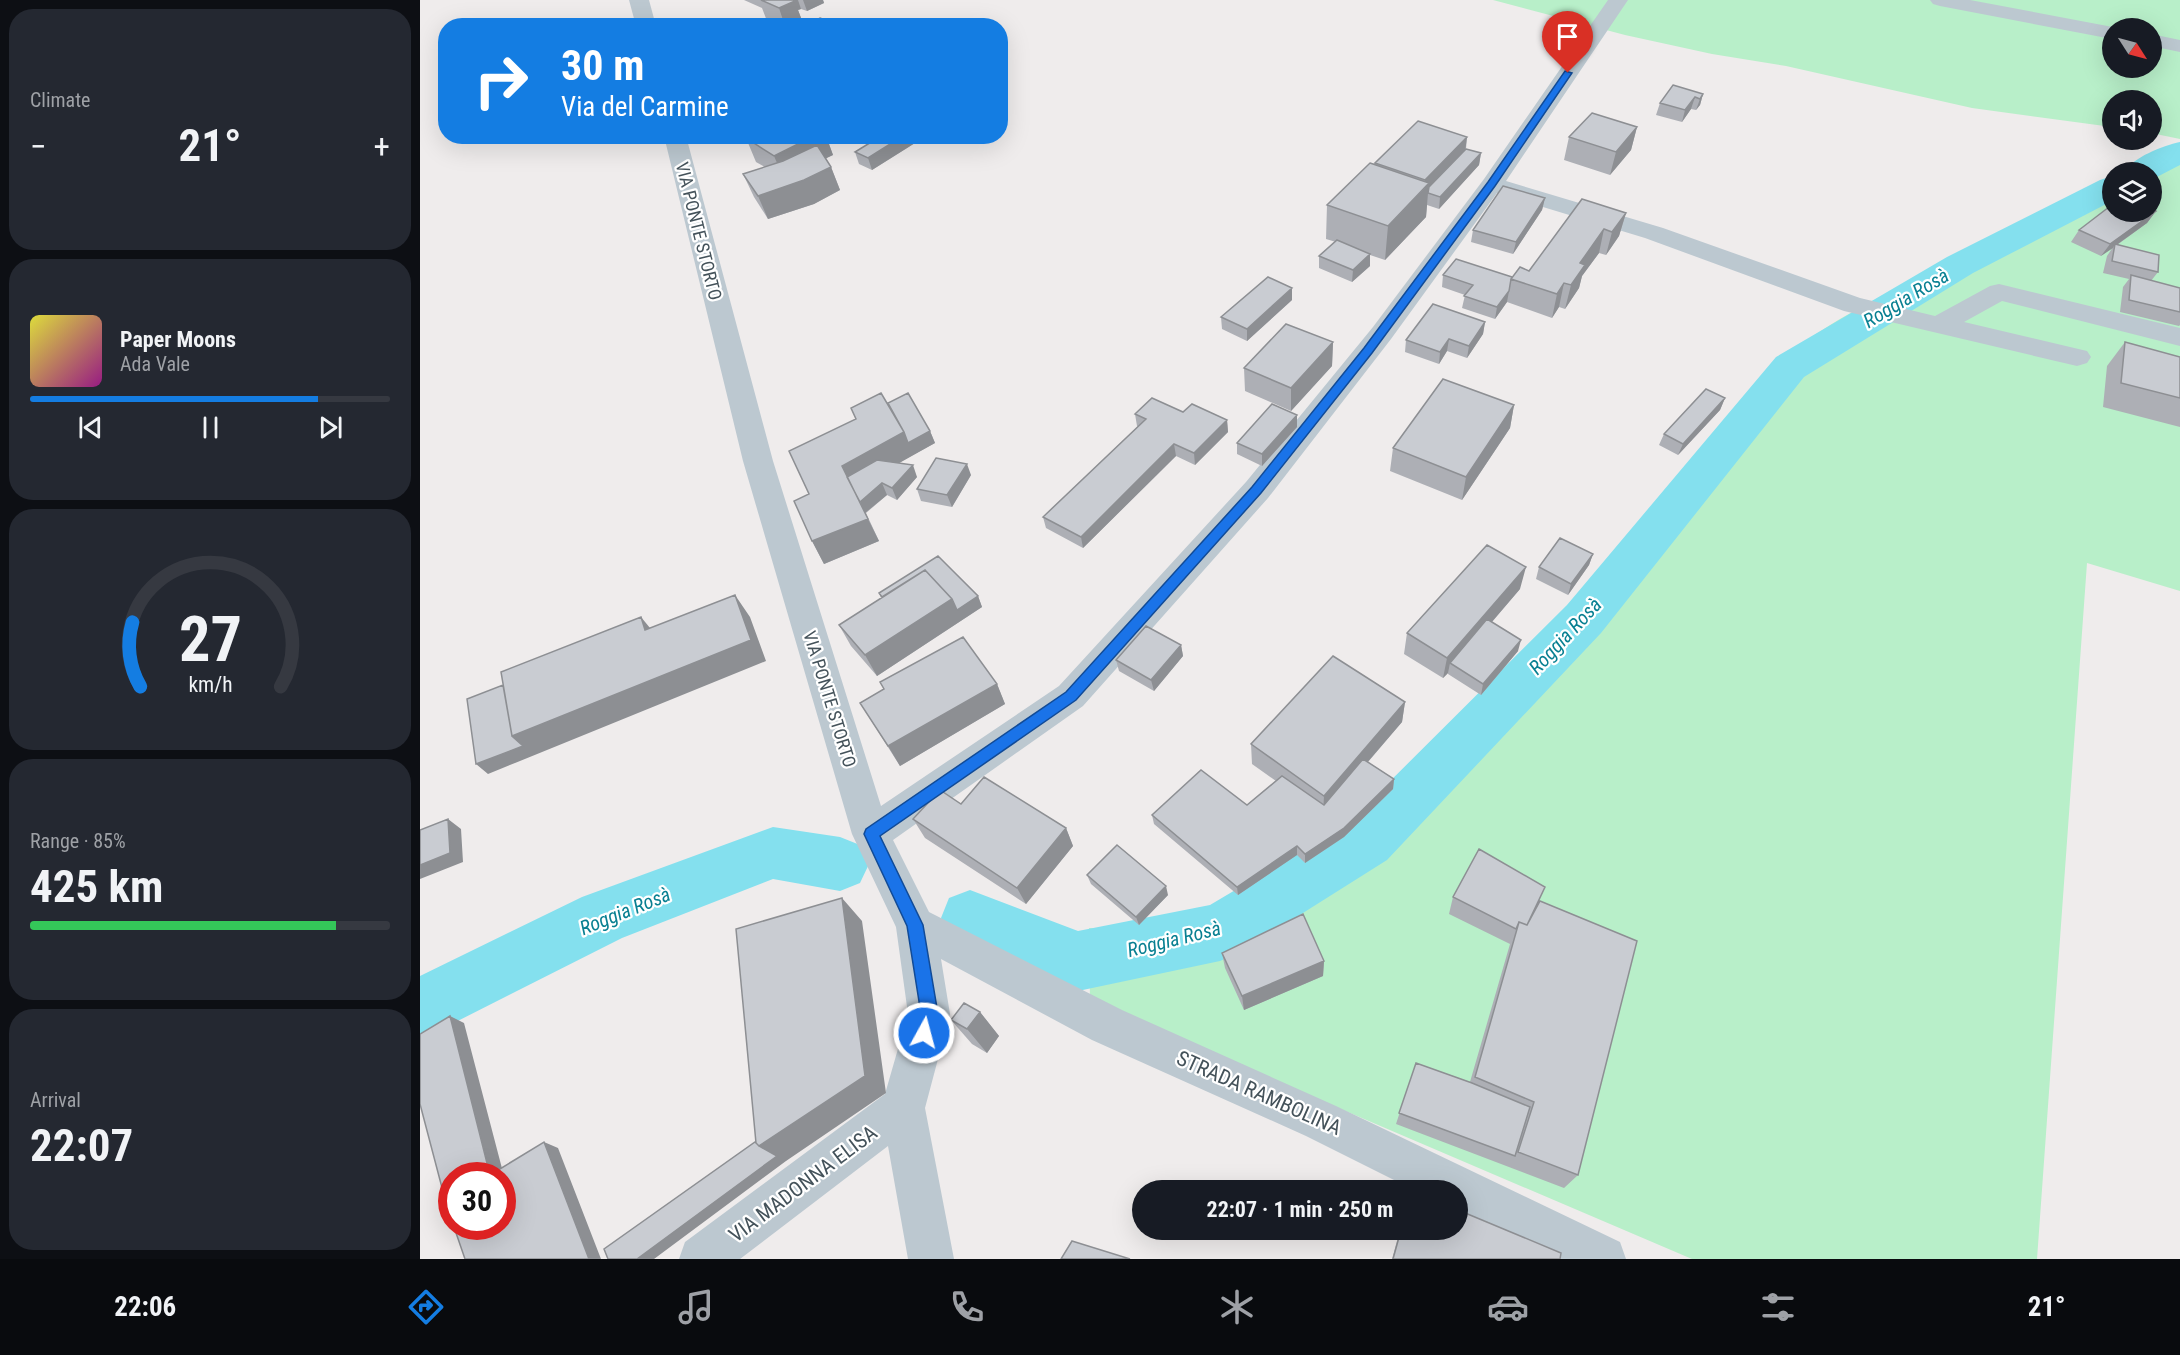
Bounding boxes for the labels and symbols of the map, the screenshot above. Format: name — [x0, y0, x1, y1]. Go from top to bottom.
pin — [1542, 11, 1593, 73]
north arrow — [2102, 18, 2162, 78]
street label: VIA PONTE STORTO — [672, 160, 726, 302]
water label: Roggia Rosà — [1859, 263, 1953, 333]
water label: Roggia Rosà — [1524, 593, 1606, 679]
street label: VIA PONTE STORTO — [799, 628, 861, 770]
water label: Roggia Rosà — [576, 882, 674, 940]
water label: Roggia Rosà — [1125, 916, 1223, 962]
position arrow — [892, 1001, 956, 1065]
street label: STRADA RAMBOLINA — [1173, 1046, 1345, 1140]
street label: VIA MADONNA ELISA — [724, 1121, 882, 1247]
speed limit sign: 30 — [438, 1162, 516, 1240]

